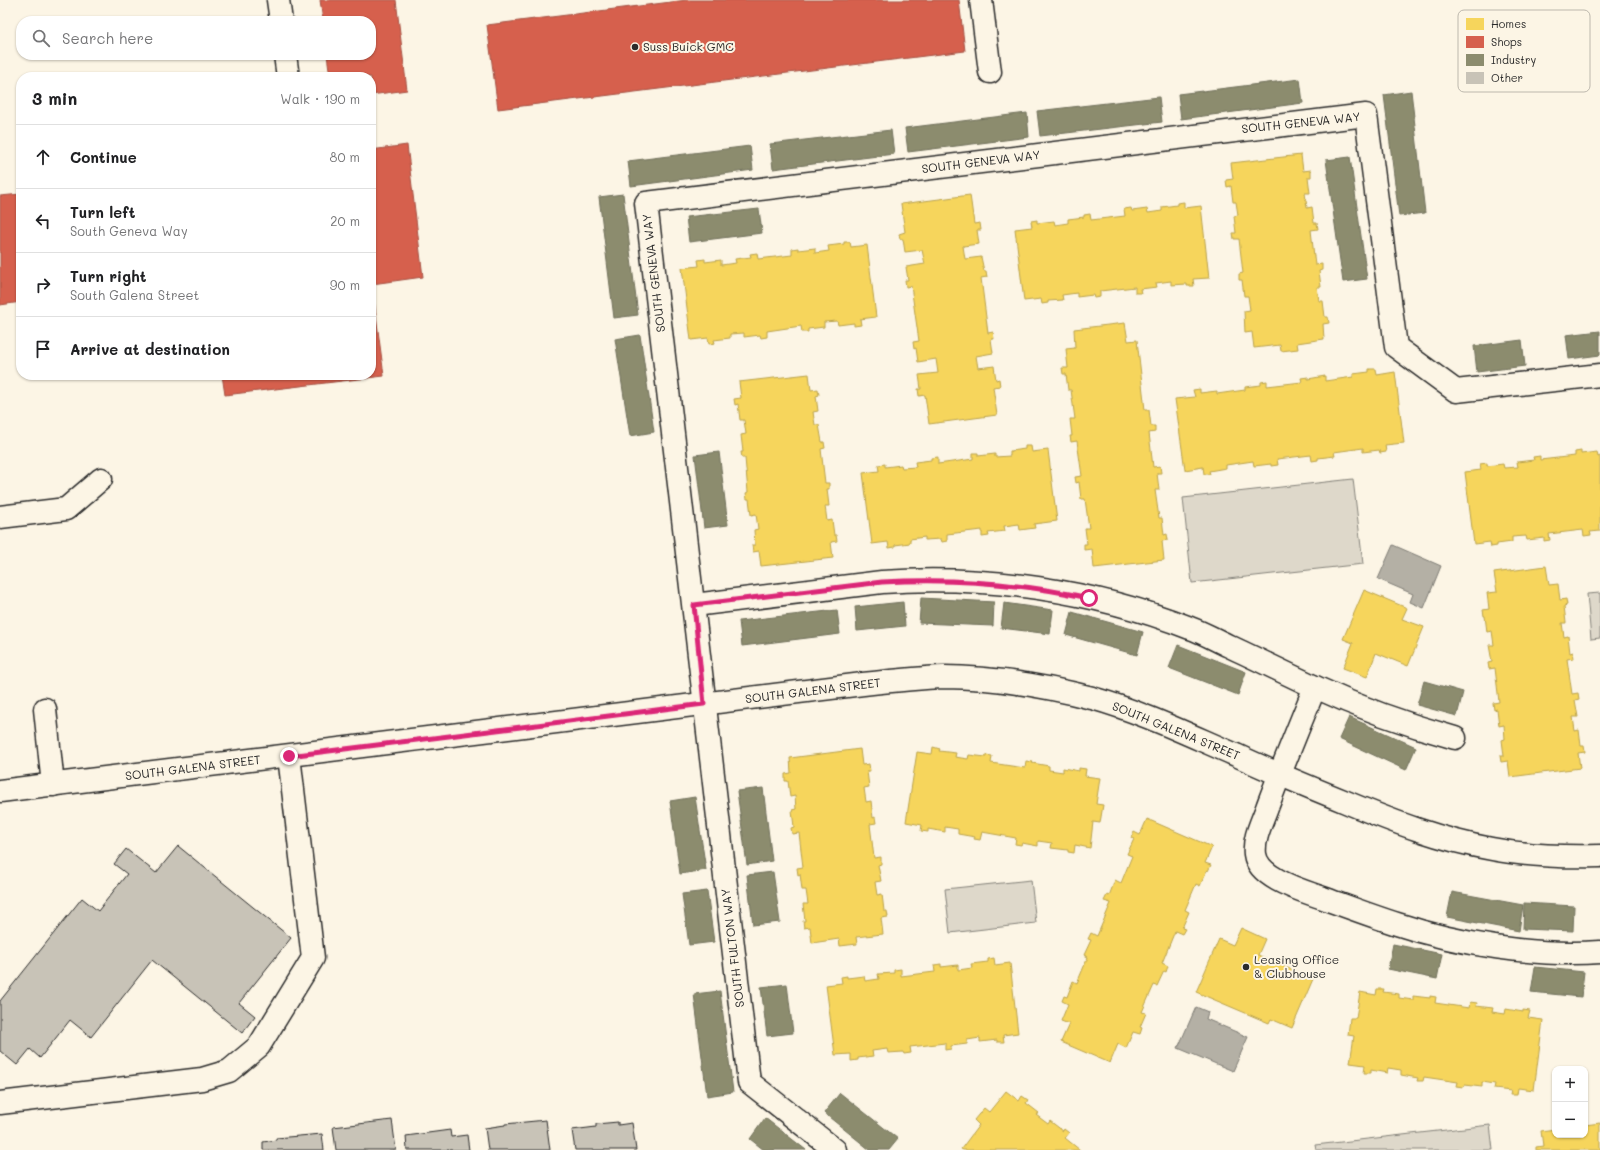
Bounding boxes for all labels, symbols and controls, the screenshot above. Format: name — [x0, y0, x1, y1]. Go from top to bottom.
legend — [1458, 10, 1590, 92]
search box — [16, 16, 376, 60]
text: Homes — [1491, 16, 1526, 31]
icon: search — [30, 27, 52, 49]
text: Search here — [62, 28, 153, 48]
text: Shops — [1491, 34, 1522, 49]
place label: Suss Buick GMC — [643, 38, 734, 54]
marker: Suss Buick GMC — [630, 42, 640, 52]
text: Industry — [1491, 52, 1537, 67]
text: Other — [1491, 70, 1523, 85]
text: 3 min — [32, 87, 77, 109]
text: Walk · 190 m — [280, 90, 360, 107]
street label: SOUTH GENEVA WAY — [1241, 108, 1361, 136]
icon: ahead — [32, 146, 54, 168]
street label: SOUTH GENEVA WAY — [921, 146, 1041, 176]
text: Continue — [70, 147, 137, 167]
text: 80 m — [330, 148, 360, 165]
text: Turn left — [70, 202, 135, 222]
icon: left — [32, 210, 54, 232]
text: 20 m — [330, 212, 360, 229]
street label: SOUTH GENEVA WAY — [638, 213, 668, 333]
text: South Geneva Way — [70, 222, 188, 239]
text: Turn right — [70, 266, 147, 286]
icon: right — [32, 274, 54, 296]
text: 90 m — [330, 276, 360, 293]
text: South Galena Street — [70, 286, 199, 303]
icon: arrive — [32, 338, 54, 360]
text: Arrive at destination — [70, 339, 230, 359]
route start — [1080, 589, 1098, 607]
street label: SOUTH GALENA STREET — [744, 674, 882, 706]
street label: SOUTH GALENA STREET — [1110, 697, 1243, 763]
route end — [280, 747, 298, 765]
street label: SOUTH GALENA STREET — [124, 751, 262, 783]
street label: SOUTH FULTON WAY — [717, 887, 747, 1009]
place label: Leasing Office & Clubhouse — [1254, 951, 1339, 981]
marker: Leasing Office & Clubhouse — [1241, 962, 1251, 972]
map controls — [1552, 1066, 1588, 1138]
button: + — [1552, 1066, 1588, 1102]
button: − — [1552, 1102, 1588, 1138]

